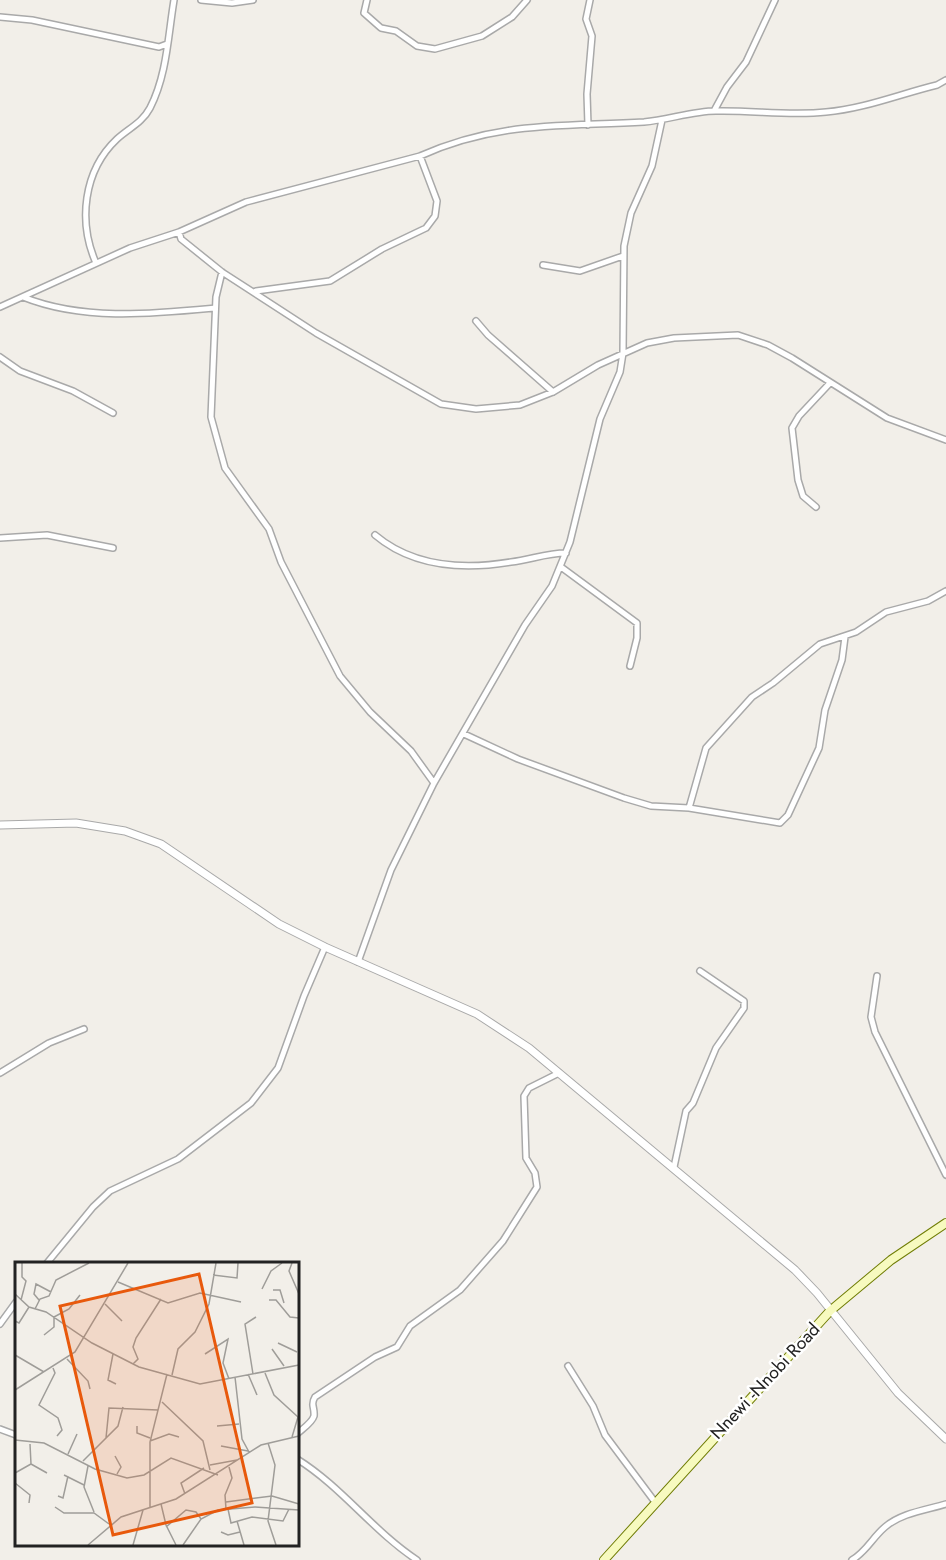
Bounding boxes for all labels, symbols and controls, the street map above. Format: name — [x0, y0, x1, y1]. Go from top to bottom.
inset map — [15, 1262, 298, 1545]
street label: Nnewi -Nnobi Road — [704, 1317, 826, 1445]

